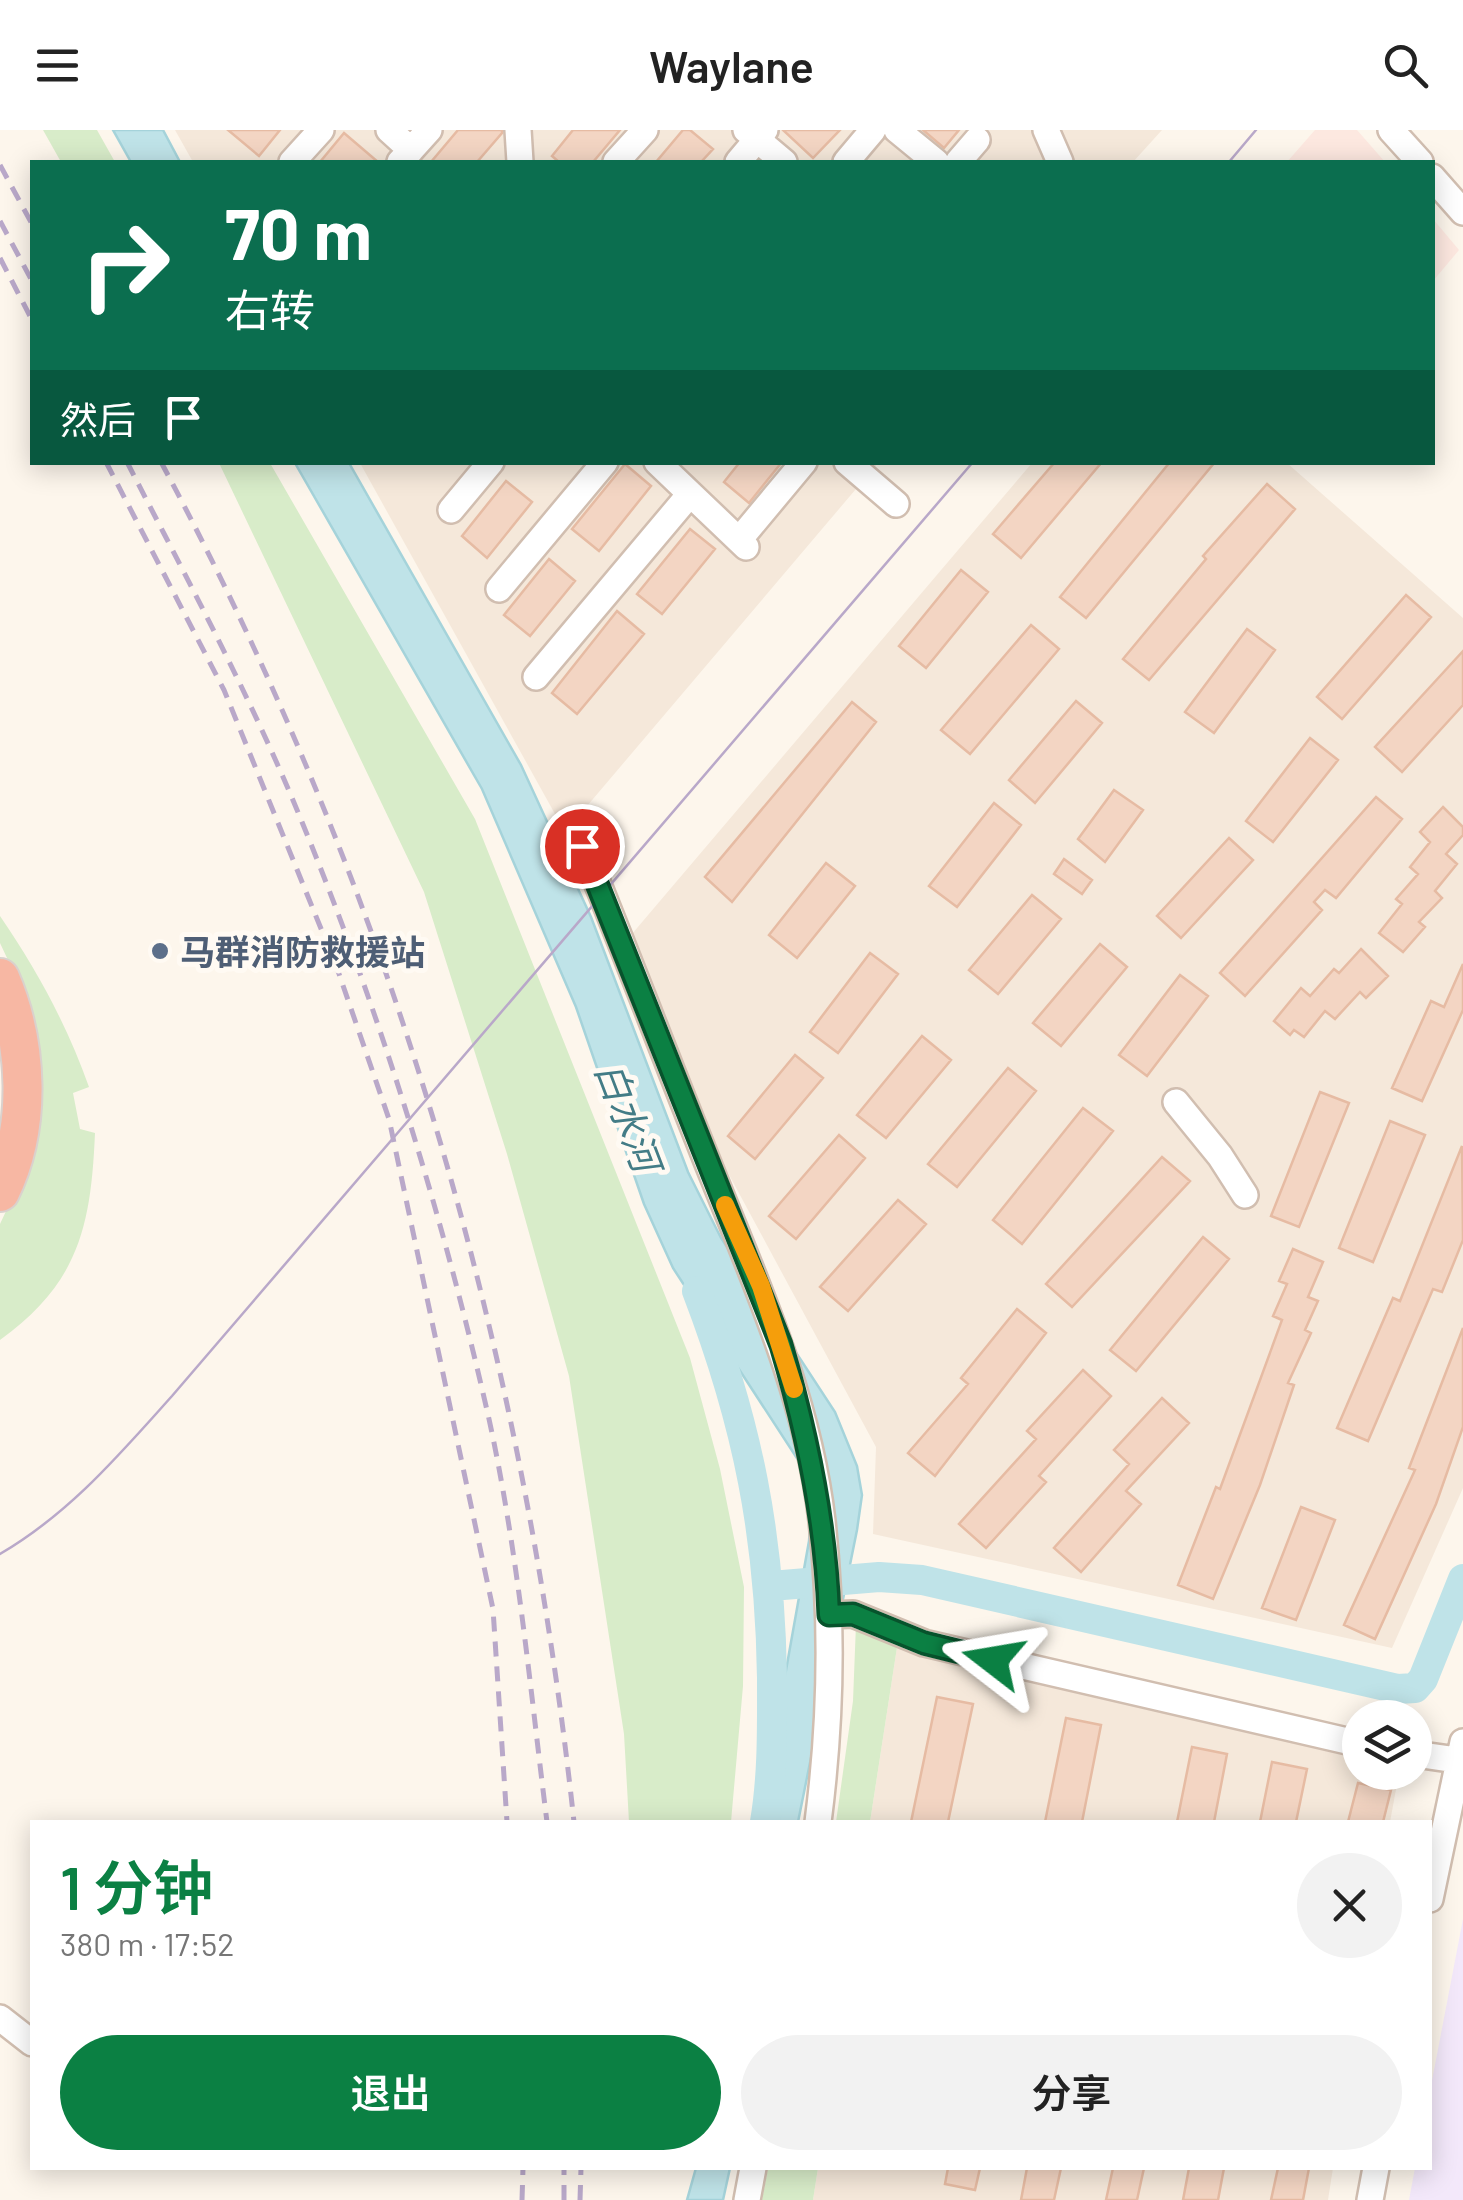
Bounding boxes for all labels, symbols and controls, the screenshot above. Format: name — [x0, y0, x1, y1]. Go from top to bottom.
icon: menu — [30, 38, 85, 93]
text: Waylane — [649, 38, 814, 92]
icon: search — [1378, 38, 1433, 93]
text: 70 m — [225, 190, 372, 274]
icon: right — [60, 200, 190, 330]
text: 右转 — [225, 282, 315, 336]
icon: arrive — [156, 390, 211, 445]
text: 然后 — [60, 396, 136, 442]
pin — [540, 804, 625, 889]
icon: arrive — [555, 819, 610, 874]
place label: 马群消防救援站 — [180, 930, 425, 972]
marker: 马群消防救援站 — [149, 940, 171, 962]
water label: 白水河 — [587, 1055, 673, 1184]
position arrow — [941, 1608, 1045, 1712]
map controls — [1342, 1700, 1432, 1790]
button: layers — [1342, 1700, 1432, 1790]
text: 1 分钟 — [60, 1850, 213, 1922]
button: close — [1297, 1853, 1402, 1958]
text: 380 m · 17:52 — [60, 1924, 234, 1962]
button: 退出 — [60, 2035, 721, 2150]
button: 分享 — [741, 2035, 1402, 2150]

